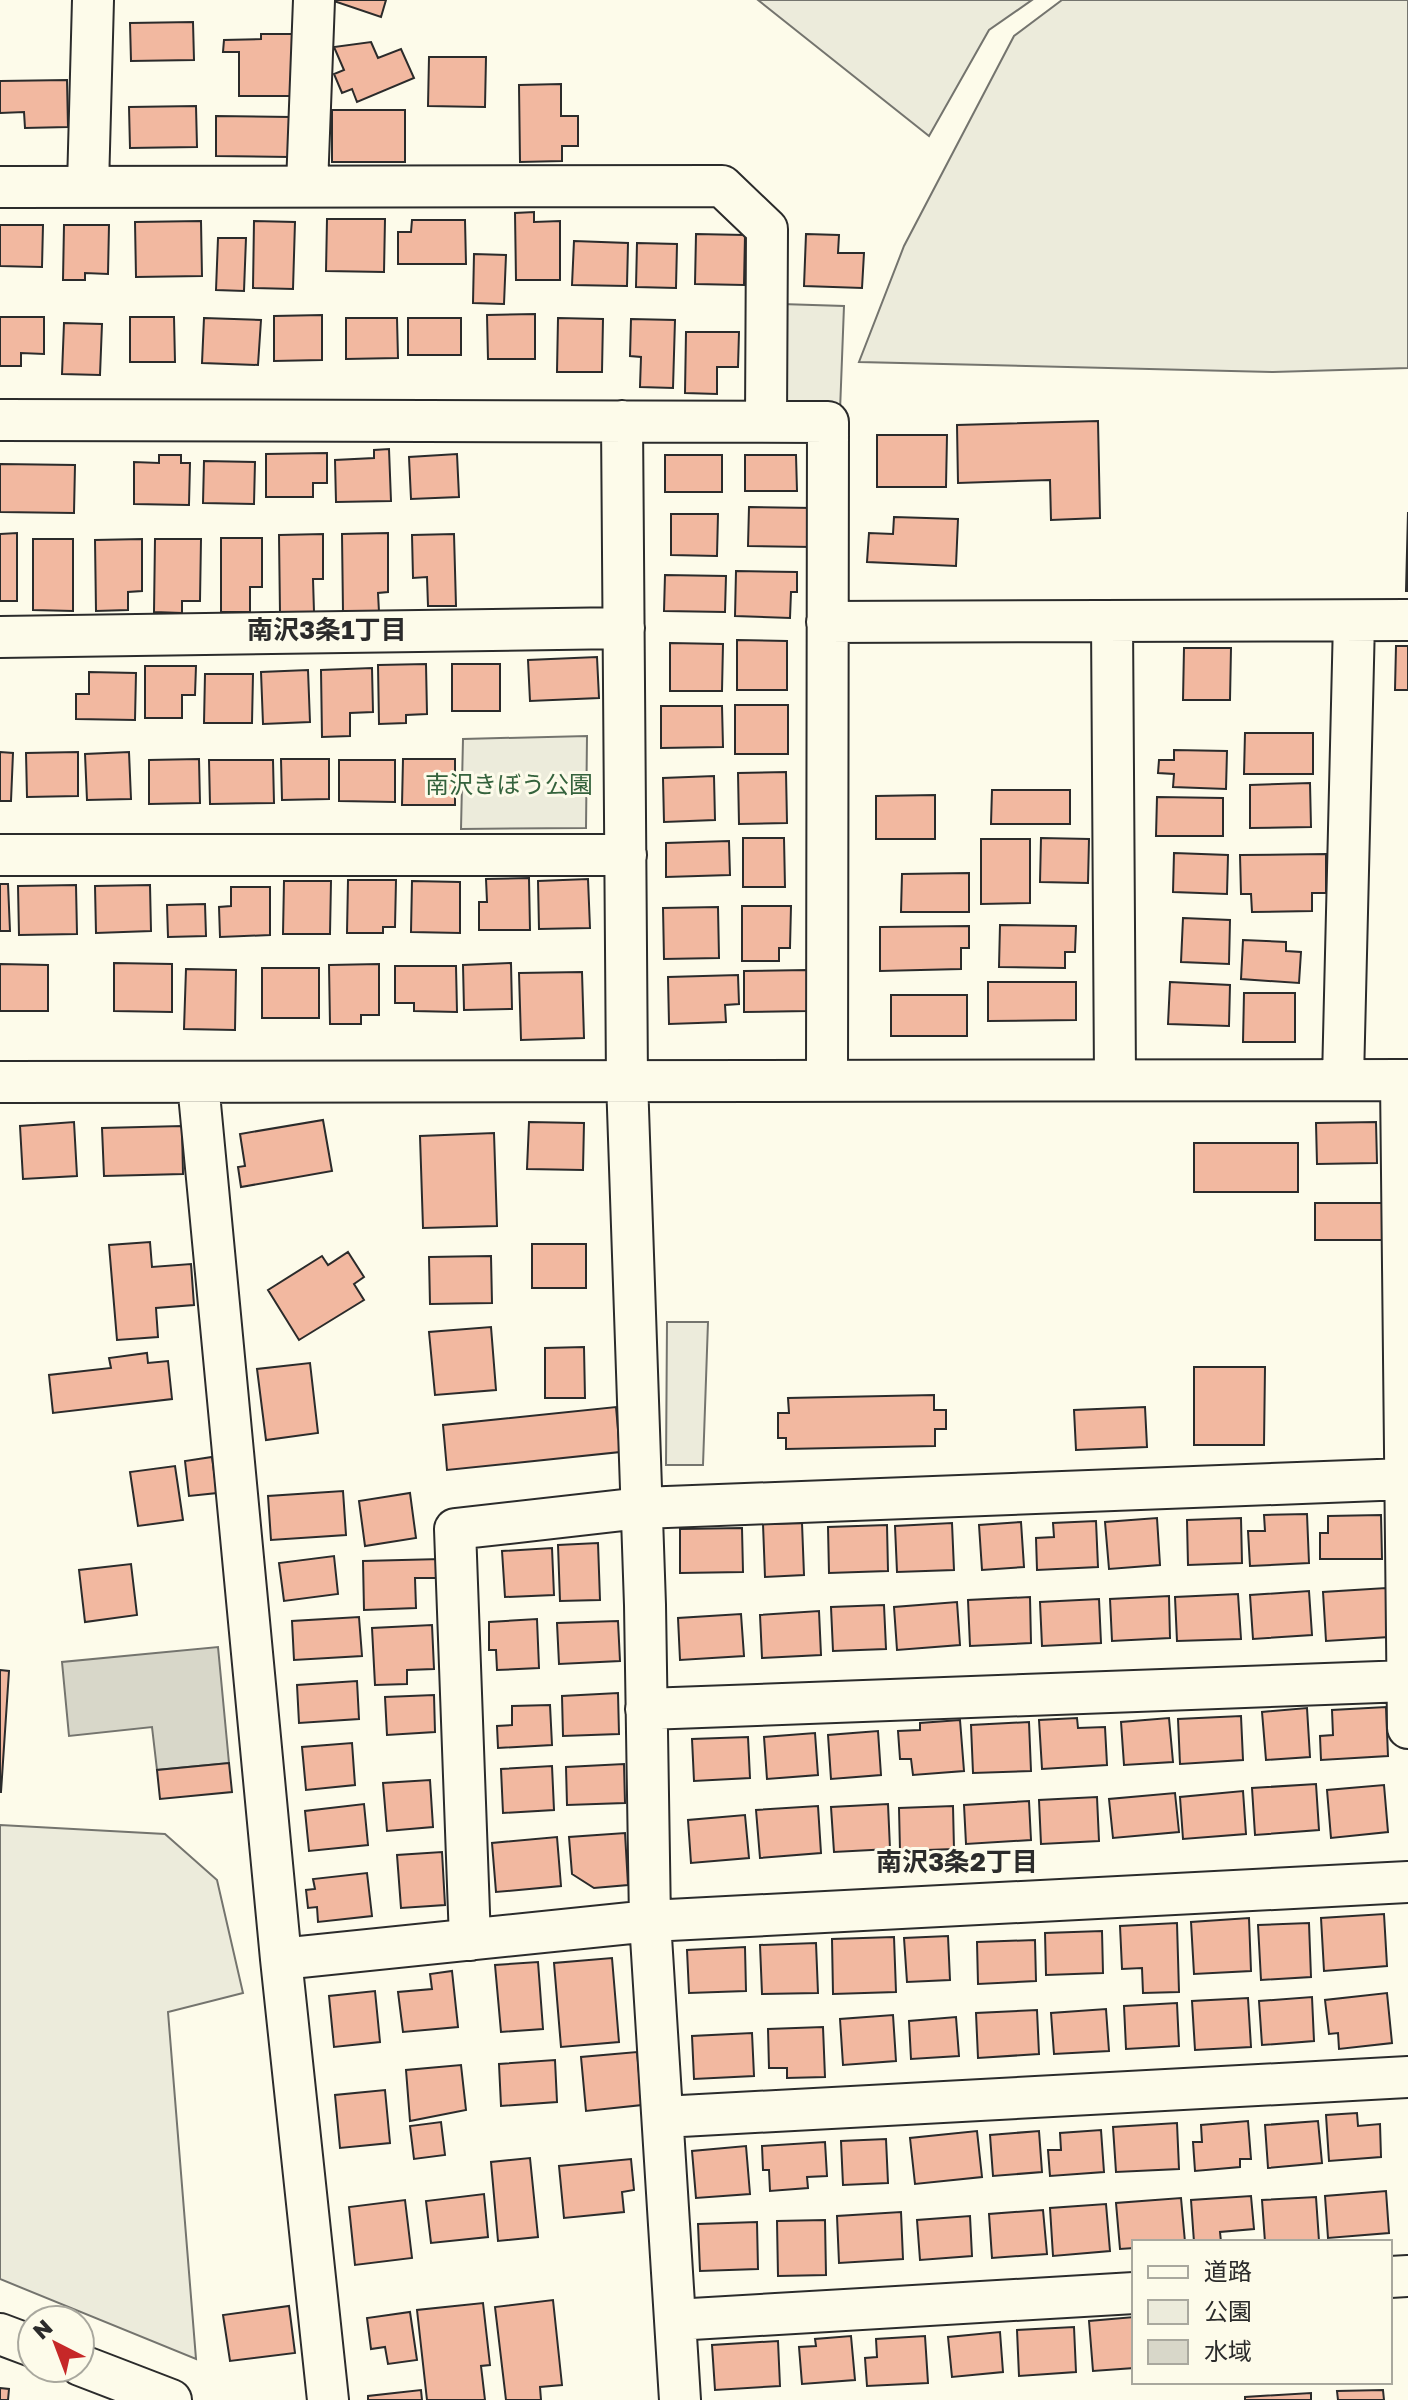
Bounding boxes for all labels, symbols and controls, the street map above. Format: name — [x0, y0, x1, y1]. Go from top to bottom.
district label: 南沢3条1丁目 — [247, 614, 407, 645]
park label: 南沢きぼう公園 — [425, 769, 593, 798]
district label: 南沢3条2丁目 — [876, 1846, 1038, 1877]
legend — [1132, 2240, 1392, 2384]
text: 道路 — [1204, 2256, 1252, 2285]
text: 公園 — [1204, 2296, 1252, 2325]
north arrow — [16, 2304, 96, 2384]
text: N — [27, 2313, 58, 2344]
text: 水域 — [1204, 2336, 1252, 2365]

